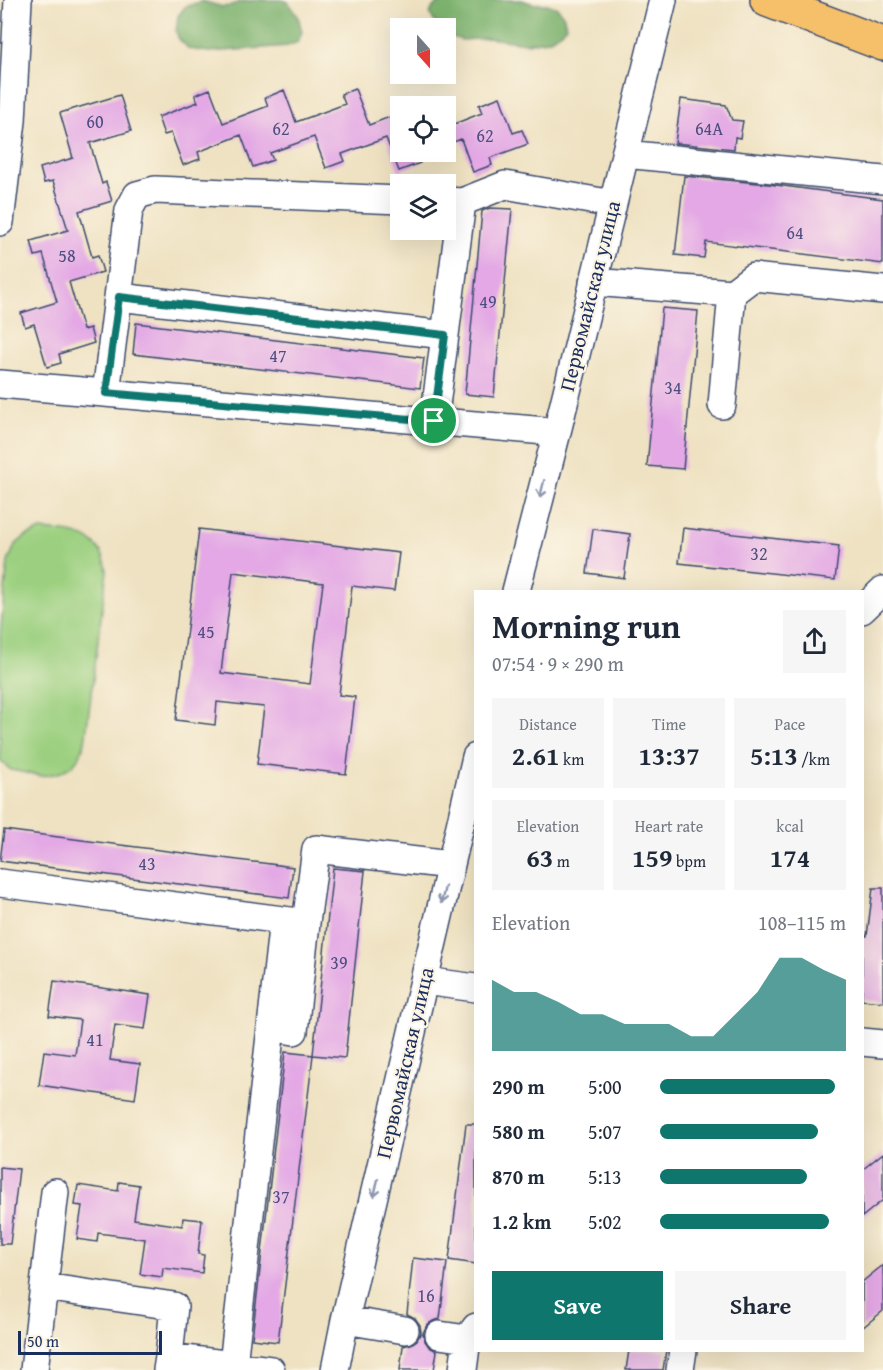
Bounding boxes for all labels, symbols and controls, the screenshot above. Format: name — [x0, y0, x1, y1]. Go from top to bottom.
north arrow — [390, 18, 456, 84]
map controls — [390, 18, 456, 240]
button: locate — [390, 96, 456, 162]
house number: 60 — [86, 108, 104, 135]
house number: 62 — [272, 115, 290, 142]
house number: 64А — [695, 115, 723, 142]
house number: 62 — [476, 122, 494, 149]
button: layers — [390, 174, 456, 240]
street label: Первомайская улица — [551, 197, 628, 394]
house number: 64 — [786, 219, 804, 246]
house number: 58 — [58, 242, 76, 269]
house number: 49 — [479, 288, 497, 315]
house number: 47 — [269, 342, 287, 369]
house number: 34 — [664, 374, 682, 401]
pin — [408, 395, 459, 446]
icon: arrive — [417, 404, 450, 437]
one-way arrow — [536, 479, 548, 498]
house number: 32 — [750, 540, 768, 567]
text: Morning run — [492, 602, 681, 650]
button: share — [783, 610, 846, 673]
house number: 45 — [197, 618, 215, 645]
text: 07:54 · 9 × 290 m — [492, 649, 624, 678]
text: Distance — [519, 712, 577, 736]
text: Time — [652, 712, 686, 736]
text: Pace — [775, 712, 805, 736]
text: 2.61 — [512, 736, 560, 775]
text: 13:37 — [638, 736, 700, 775]
text: 5:13 — [750, 736, 798, 775]
text: km — [560, 747, 584, 771]
text: /km — [798, 747, 830, 771]
text: Elevation — [517, 814, 579, 838]
text: Heart rate — [635, 814, 703, 838]
text: kcal — [776, 814, 804, 838]
text: 63 — [526, 838, 553, 877]
text: 159 — [632, 838, 672, 877]
text: 174 — [770, 838, 810, 877]
text: m — [553, 849, 570, 873]
text: bpm — [672, 849, 706, 873]
house number: 43 — [138, 850, 156, 877]
one-way arrow — [437, 885, 448, 905]
text: Elevation — [492, 908, 570, 937]
text: 108–115 m — [758, 908, 846, 937]
house number: 39 — [330, 949, 348, 976]
street label: Первомайская улица — [367, 964, 442, 1162]
house number: 41 — [86, 1026, 104, 1053]
text: 290 m — [492, 1072, 545, 1101]
text: 5:00 — [588, 1072, 622, 1101]
text: 580 m — [492, 1117, 545, 1146]
text: 5:07 — [588, 1117, 622, 1146]
text: 870 m — [492, 1162, 545, 1191]
text: 5:13 — [588, 1162, 622, 1191]
one-way arrow — [369, 1178, 381, 1197]
house number: 37 — [272, 1183, 290, 1210]
text: 1.2 km — [492, 1207, 551, 1236]
text: 5:02 — [588, 1207, 622, 1236]
button: Save — [492, 1271, 663, 1340]
button: Share — [675, 1271, 846, 1340]
house number: 16 — [417, 1282, 435, 1309]
scale bar — [18, 1328, 162, 1356]
text: 50 m — [27, 1329, 59, 1353]

